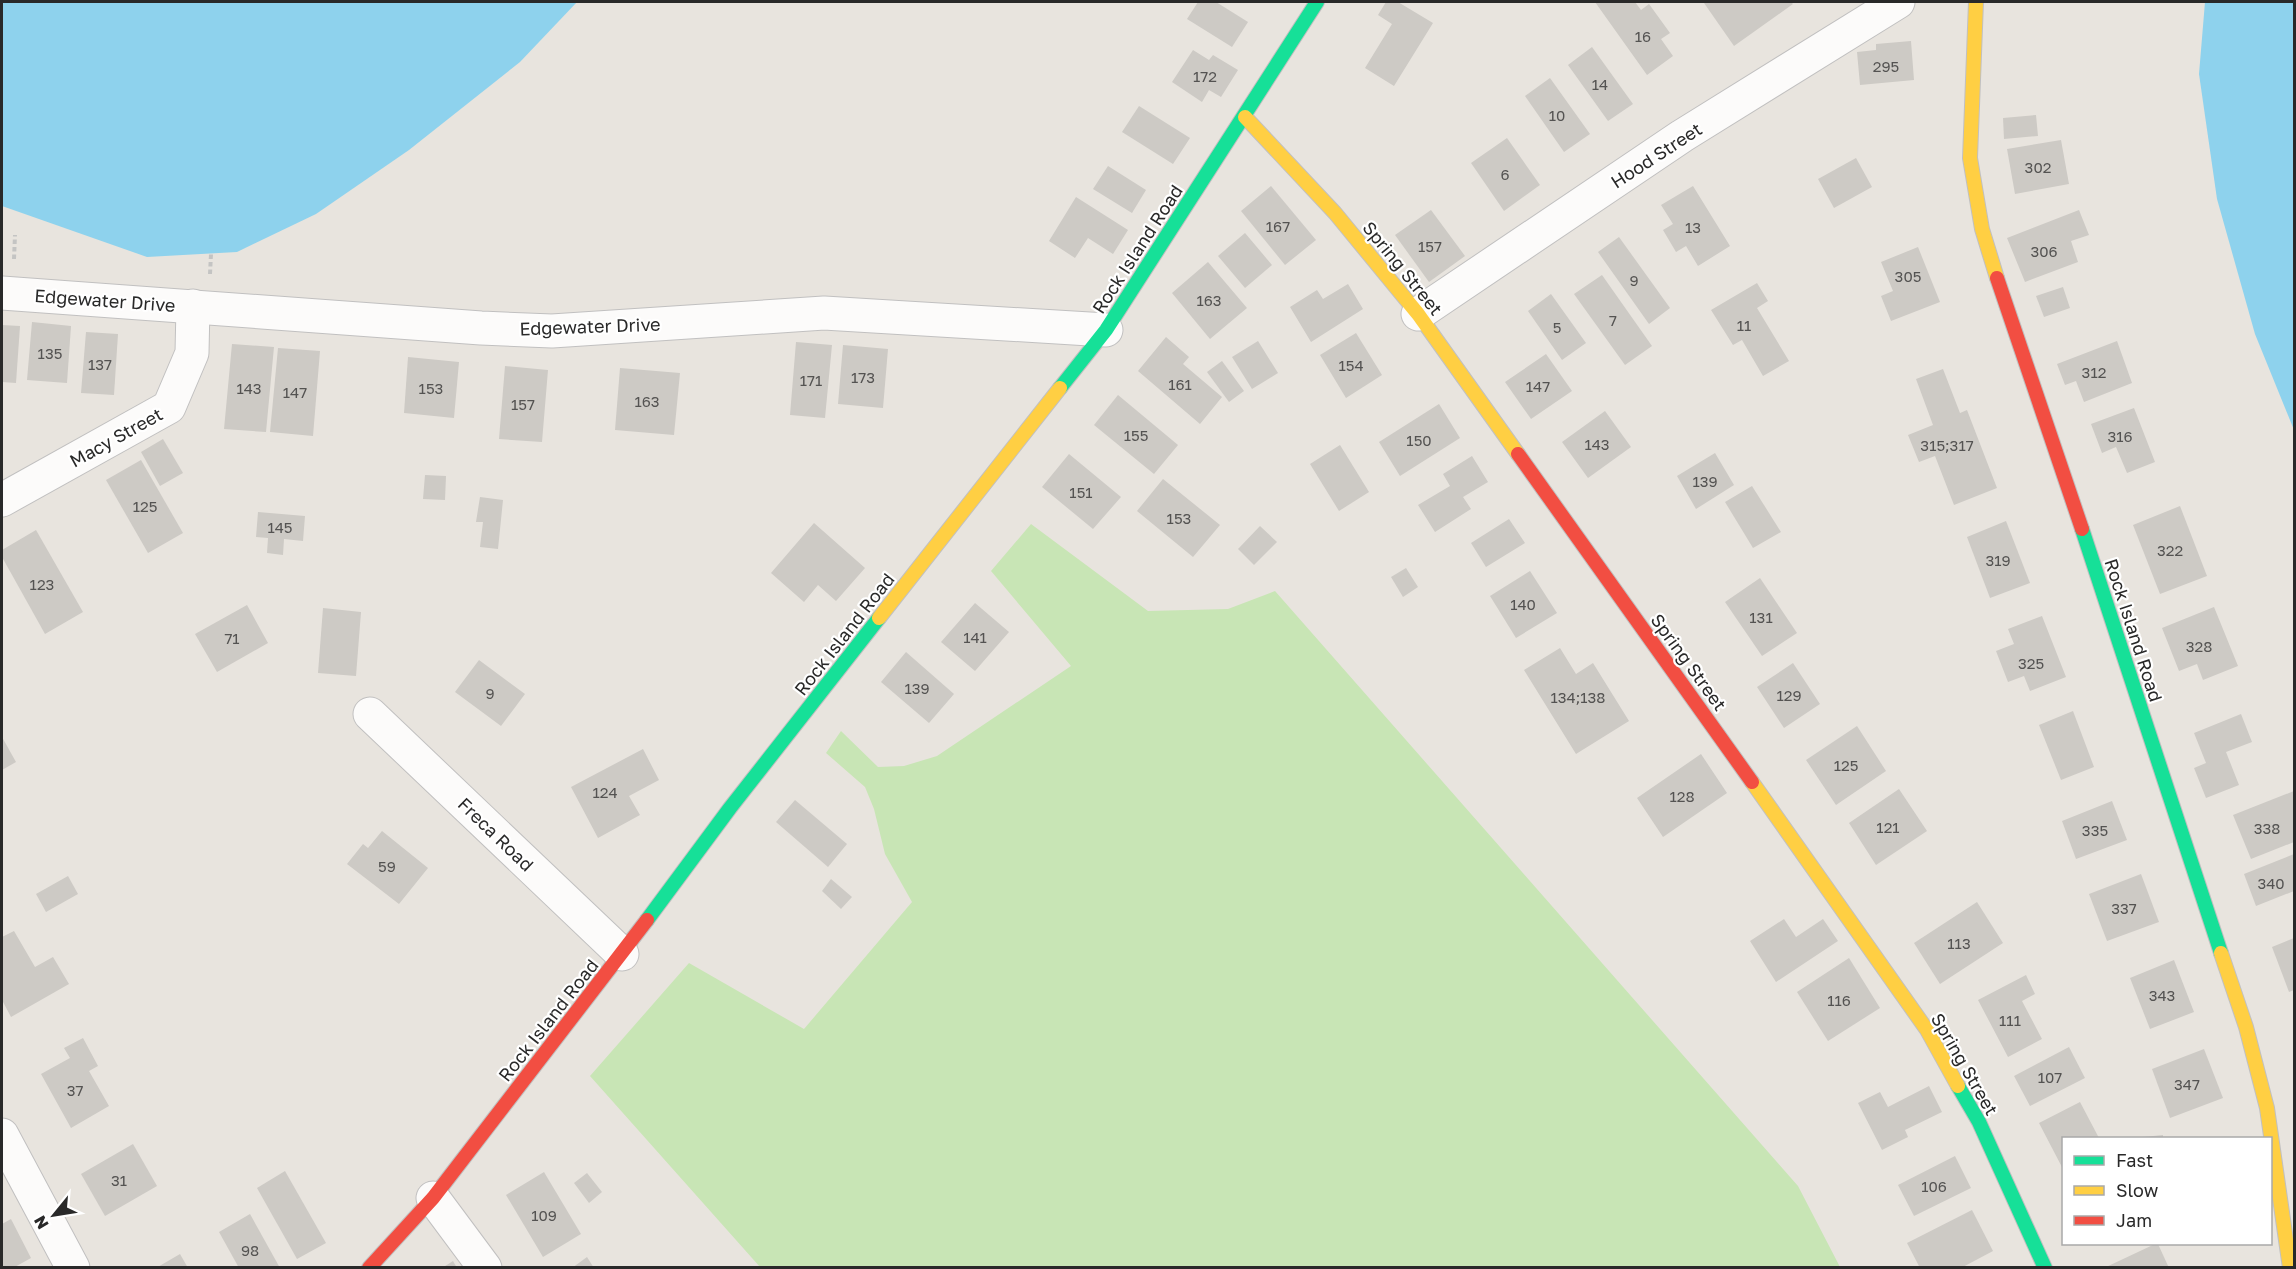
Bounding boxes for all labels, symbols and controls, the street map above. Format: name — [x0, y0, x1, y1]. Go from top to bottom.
house number: 16 — [1635, 27, 1651, 45]
house number: 295 — [1873, 57, 1899, 75]
house number: 172 — [1193, 67, 1217, 85]
house number: 14 — [1592, 75, 1608, 93]
house number: 10 — [1549, 106, 1565, 124]
street label: Hood Street — [1606, 117, 1706, 193]
house number: 302 — [2025, 158, 2051, 176]
house number: 6 — [1500, 165, 1510, 183]
street label: Rock Island Road — [1087, 180, 1187, 318]
house number: 167 — [1266, 217, 1290, 235]
street label: Spring Street — [1358, 217, 1448, 319]
house number: 13 — [1685, 218, 1701, 236]
house number: 157 — [1418, 237, 1442, 255]
house number: 306 — [2030, 242, 2058, 260]
house number: 305 — [1895, 267, 1921, 285]
house number: 9 — [1629, 271, 1639, 289]
street label: Edgewater Drive — [34, 284, 176, 316]
house number: 163 — [1196, 291, 1222, 309]
house number: 7 — [1609, 311, 1617, 329]
street label: Edgewater Drive — [519, 313, 661, 339]
house number: 11 — [1737, 316, 1751, 334]
house number: 5 — [1553, 318, 1561, 336]
house number: 135 — [38, 344, 62, 362]
house number: 137 — [88, 355, 112, 373]
house number: 154 — [1338, 356, 1364, 374]
house number: 312 — [2082, 363, 2106, 381]
house number: 173 — [851, 368, 875, 386]
house number: 171 — [800, 371, 822, 389]
house number: 161 — [1168, 375, 1192, 393]
house number: 147 — [1526, 377, 1550, 395]
house number: 143 — [236, 379, 262, 397]
house number: 153 — [419, 379, 443, 397]
house number: 147 — [283, 383, 307, 401]
house number: 163 — [634, 392, 660, 410]
house number: 157 — [511, 395, 535, 413]
street label: Macy Street — [66, 402, 166, 472]
house number: 155 — [1124, 426, 1148, 444]
house number: 316 — [2107, 427, 2133, 445]
house number: 150 — [1406, 431, 1432, 449]
house number: 143 — [1584, 435, 1610, 453]
house number: 315;317 — [1920, 436, 1974, 454]
house number: 139 — [1692, 472, 1718, 490]
house number: 151 — [1069, 483, 1093, 501]
house number: 125 — [133, 497, 157, 515]
house number: 153 — [1167, 509, 1191, 527]
house number: 145 — [267, 518, 293, 536]
house number: 322 — [2157, 541, 2183, 559]
house number: 319 — [1985, 551, 2011, 569]
street label: Rock Island Road — [2100, 556, 2168, 704]
street label: Rock Island Road — [789, 568, 899, 700]
house number: 123 — [30, 575, 54, 593]
house number: 140 — [1510, 595, 1536, 613]
house number: 131 — [1749, 608, 1773, 626]
street label: Spring Street — [1646, 609, 1732, 715]
house number: 141 — [963, 628, 987, 646]
house number: 71 — [224, 629, 240, 647]
house number: 328 — [2186, 637, 2212, 655]
house number: 325 — [2018, 654, 2044, 672]
house number: 139 — [904, 679, 930, 697]
house number: 9 — [485, 684, 495, 702]
house number: 129 — [1776, 686, 1802, 704]
house number: 134;138 — [1551, 688, 1605, 706]
house number: 125 — [1834, 756, 1858, 774]
house number: 124 — [592, 783, 618, 801]
house number: 128 — [1669, 787, 1695, 805]
street label: Freca Road — [454, 793, 538, 875]
house number: 121 — [1876, 818, 1900, 836]
house number: 338 — [2254, 819, 2280, 837]
house number: 335 — [2082, 821, 2108, 839]
house number: 59 — [378, 857, 396, 875]
house number: 340 — [2257, 874, 2285, 892]
house number: 337 — [2111, 899, 2137, 917]
house number: 113 — [1947, 934, 1971, 952]
street label: Rock Island Road — [493, 954, 603, 1086]
house number: 343 — [2149, 986, 2175, 1004]
house number: 116 — [1827, 991, 1851, 1009]
street label: Spring Street — [1927, 1009, 2003, 1119]
house number: 111 — [1999, 1011, 2021, 1029]
house number: 107 — [2038, 1068, 2062, 1086]
house number: 347 — [2174, 1075, 2200, 1093]
house number: 37 — [67, 1081, 83, 1099]
legend — [2062, 1137, 2272, 1245]
text: Fast — [2116, 1149, 2153, 1171]
house number: 31 — [111, 1171, 127, 1189]
house number: 106 — [1921, 1177, 1947, 1195]
text: Slow — [2116, 1179, 2159, 1201]
north arrow — [24, 1185, 84, 1245]
house number: 109 — [531, 1206, 557, 1224]
text: Jam — [2116, 1209, 2152, 1231]
text: N — [29, 1212, 53, 1233]
house number: 98 — [241, 1241, 259, 1259]

